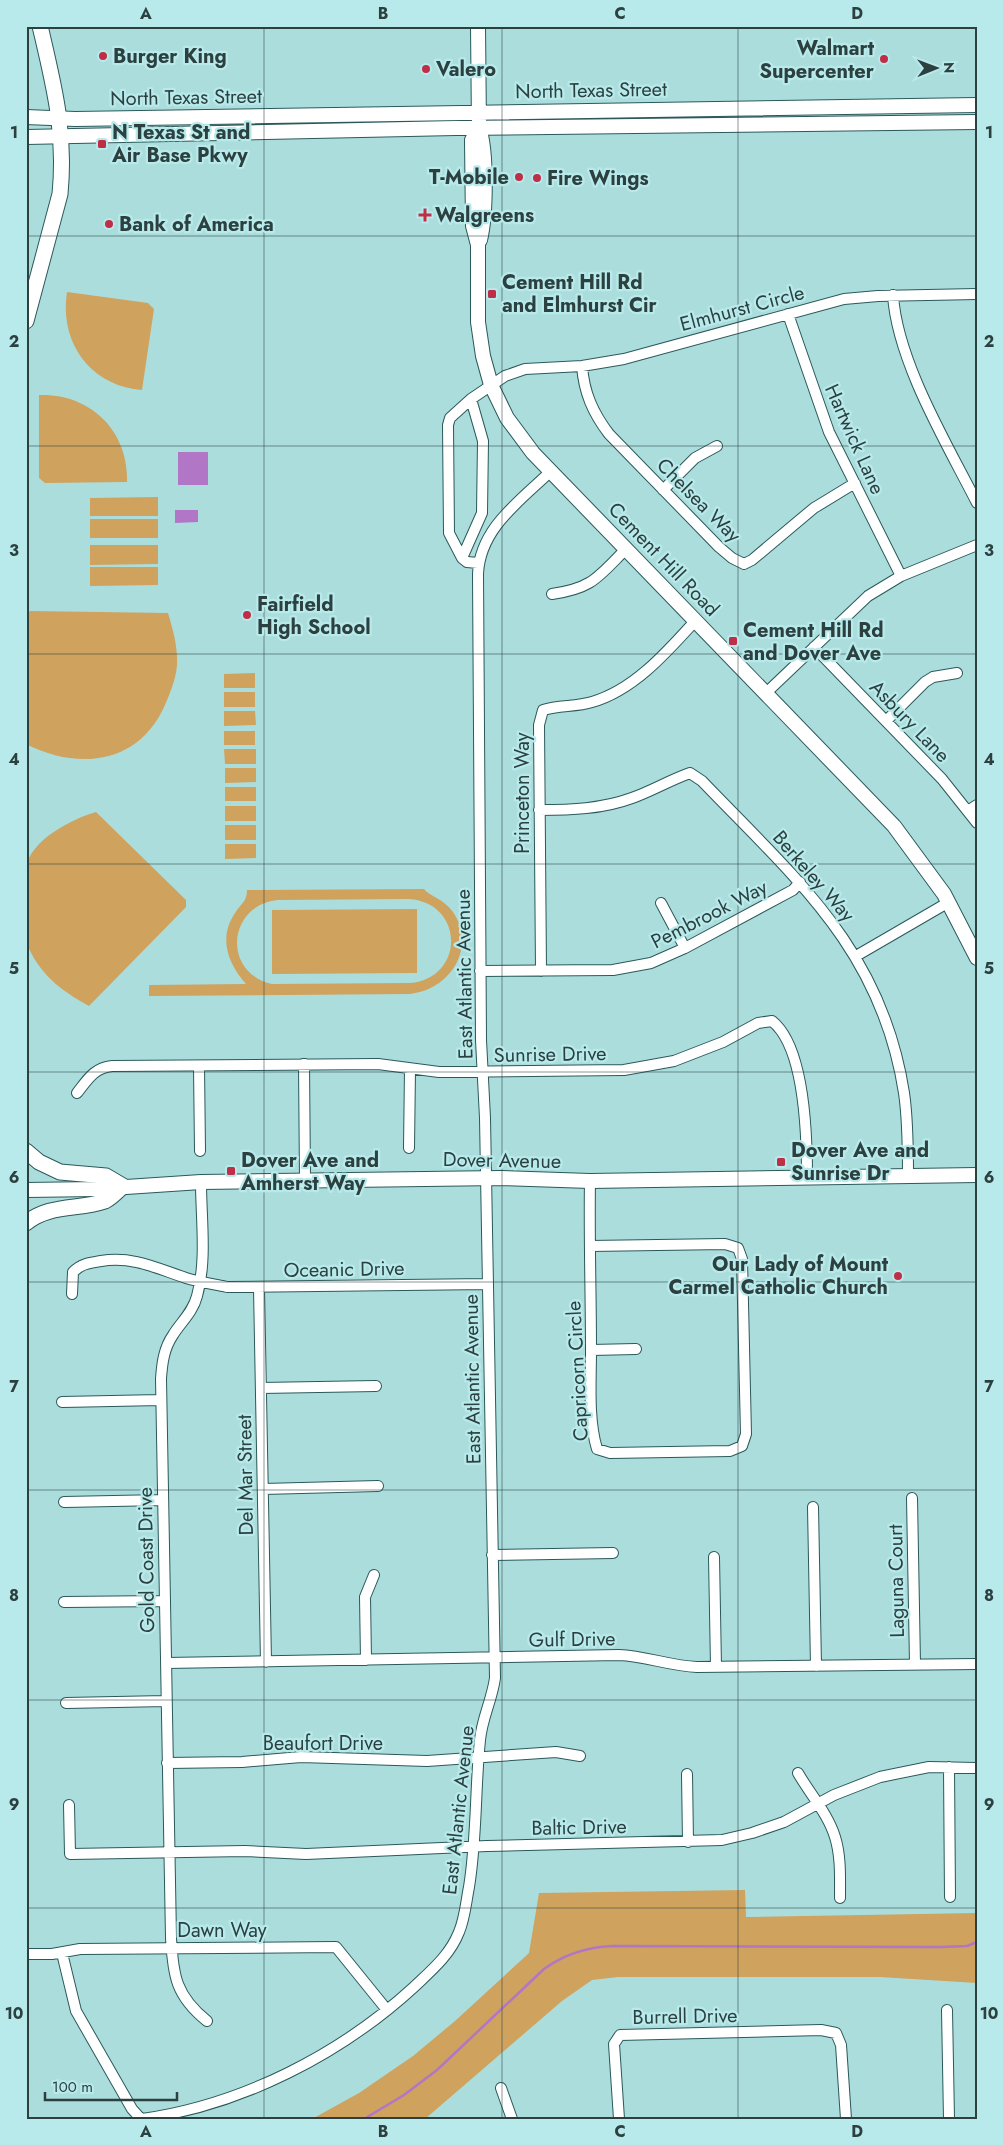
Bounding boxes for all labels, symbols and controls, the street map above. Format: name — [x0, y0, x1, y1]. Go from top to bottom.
text: A — [139, 2, 152, 25]
text: B — [378, 2, 388, 25]
text: C — [614, 2, 626, 25]
text: D — [851, 2, 863, 25]
place label: Walmart Supercenter — [759, 34, 875, 86]
place label: Burger King — [113, 42, 227, 71]
north arrow — [910, 42, 960, 92]
marker: Burger King — [97, 50, 109, 62]
marker: Walmart Supercenter — [878, 53, 890, 65]
place label: Valero — [435, 55, 496, 84]
text: N — [939, 62, 959, 74]
marker: Valero — [420, 63, 432, 75]
street label: North Texas Street — [515, 75, 667, 106]
street label: North Texas Street — [110, 82, 262, 113]
place label: N Texas St and Air Base Pkwy — [111, 118, 250, 170]
text: 1 — [10, 121, 18, 144]
text: 1 — [985, 121, 993, 144]
marker: N Texas St and Air Base Pkwy — [96, 138, 108, 150]
place label: T-Mobile — [429, 163, 509, 192]
place label: Fire Wings — [547, 164, 649, 193]
marker: T-Mobile — [513, 171, 525, 183]
marker: Fire Wings — [531, 172, 543, 184]
place label: Walgreens — [435, 201, 534, 230]
marker: Walgreens — [419, 209, 431, 221]
place label: Bank of America — [119, 210, 274, 239]
marker: Bank of America — [103, 218, 115, 230]
place label: Cement Hill Rd and Elmhurst Cir — [502, 268, 658, 320]
street label: Elmhurst Circle — [677, 278, 808, 339]
marker: Cement Hill Rd and Elmhurst Cir — [486, 288, 498, 300]
text: 2 — [9, 330, 19, 353]
text: 2 — [984, 330, 994, 353]
street label: Hartwick Lane — [817, 379, 892, 499]
street label: Chelsea Way — [650, 451, 748, 549]
street label: Cement Hill Road — [601, 496, 726, 623]
text: 3 — [9, 539, 19, 562]
text: 3 — [984, 539, 994, 562]
place label: Fairfield High School — [257, 590, 371, 642]
marker: Fairfield High School — [241, 609, 253, 621]
place label: Cement Hill Rd and Dover Ave — [743, 616, 884, 668]
marker: Cement Hill Rd and Dover Ave — [727, 635, 739, 647]
street label: Asbury Lane — [863, 674, 956, 769]
street label: Princeton Way — [508, 732, 537, 854]
text: 4 — [8, 748, 20, 771]
text: 4 — [983, 748, 995, 771]
street label: Berkeley Way — [766, 824, 862, 928]
street label: Pembrook Way — [646, 873, 773, 956]
street label: East Atlantic Avenue — [449, 889, 480, 1059]
text: 5 — [9, 957, 19, 980]
text: 5 — [984, 957, 994, 980]
street label: Sunrise Drive — [493, 1039, 607, 1070]
place label: Dover Ave and Sunrise Dr — [791, 1136, 929, 1188]
street label: Dover Avenue — [443, 1145, 561, 1176]
place label: Dover Ave and Amherst Way — [240, 1146, 379, 1198]
marker: Dover Ave and Sunrise Dr — [775, 1156, 787, 1168]
marker: Dover Ave and Amherst Way — [225, 1165, 237, 1177]
text: 6 — [9, 1166, 19, 1189]
text: 6 — [984, 1166, 994, 1189]
place label: Our Lady of Mount Carmel Catholic Church — [669, 1250, 889, 1302]
street label: Oceanic Drive — [283, 1254, 405, 1285]
marker: Our Lady of Mount Carmel Catholic Church — [892, 1270, 904, 1282]
street label: East Atlantic Avenue — [457, 1294, 488, 1464]
street label: Capricorn Circle — [559, 1300, 596, 1442]
text: 7 — [9, 1375, 19, 1398]
text: 7 — [984, 1375, 994, 1398]
street label: Del Mar Street — [230, 1414, 261, 1536]
street label: Gold Coast Drive — [131, 1487, 162, 1633]
street label: Laguna Court — [881, 1524, 912, 1638]
text: 8 — [9, 1584, 19, 1607]
text: 8 — [984, 1584, 994, 1607]
street label: Gulf Drive — [528, 1624, 616, 1655]
street label: East Atlantic Avenue — [435, 1724, 482, 1896]
street label: Beaufort Drive — [263, 1729, 383, 1758]
text: 9 — [9, 1793, 19, 1816]
text: 9 — [984, 1793, 994, 1816]
street label: Baltic Drive — [531, 1812, 627, 1843]
street label: Dawn Way — [177, 1916, 267, 1945]
street label: Burrell Drive — [632, 2001, 738, 2032]
text: 10 — [5, 2002, 23, 2025]
text: 10 — [980, 2002, 998, 2025]
scale bar — [45, 2070, 178, 2102]
text: 100 m — [52, 2076, 93, 2098]
text: A — [139, 2120, 152, 2143]
text: B — [378, 2120, 388, 2143]
text: C — [614, 2120, 626, 2143]
text: D — [851, 2120, 863, 2143]

